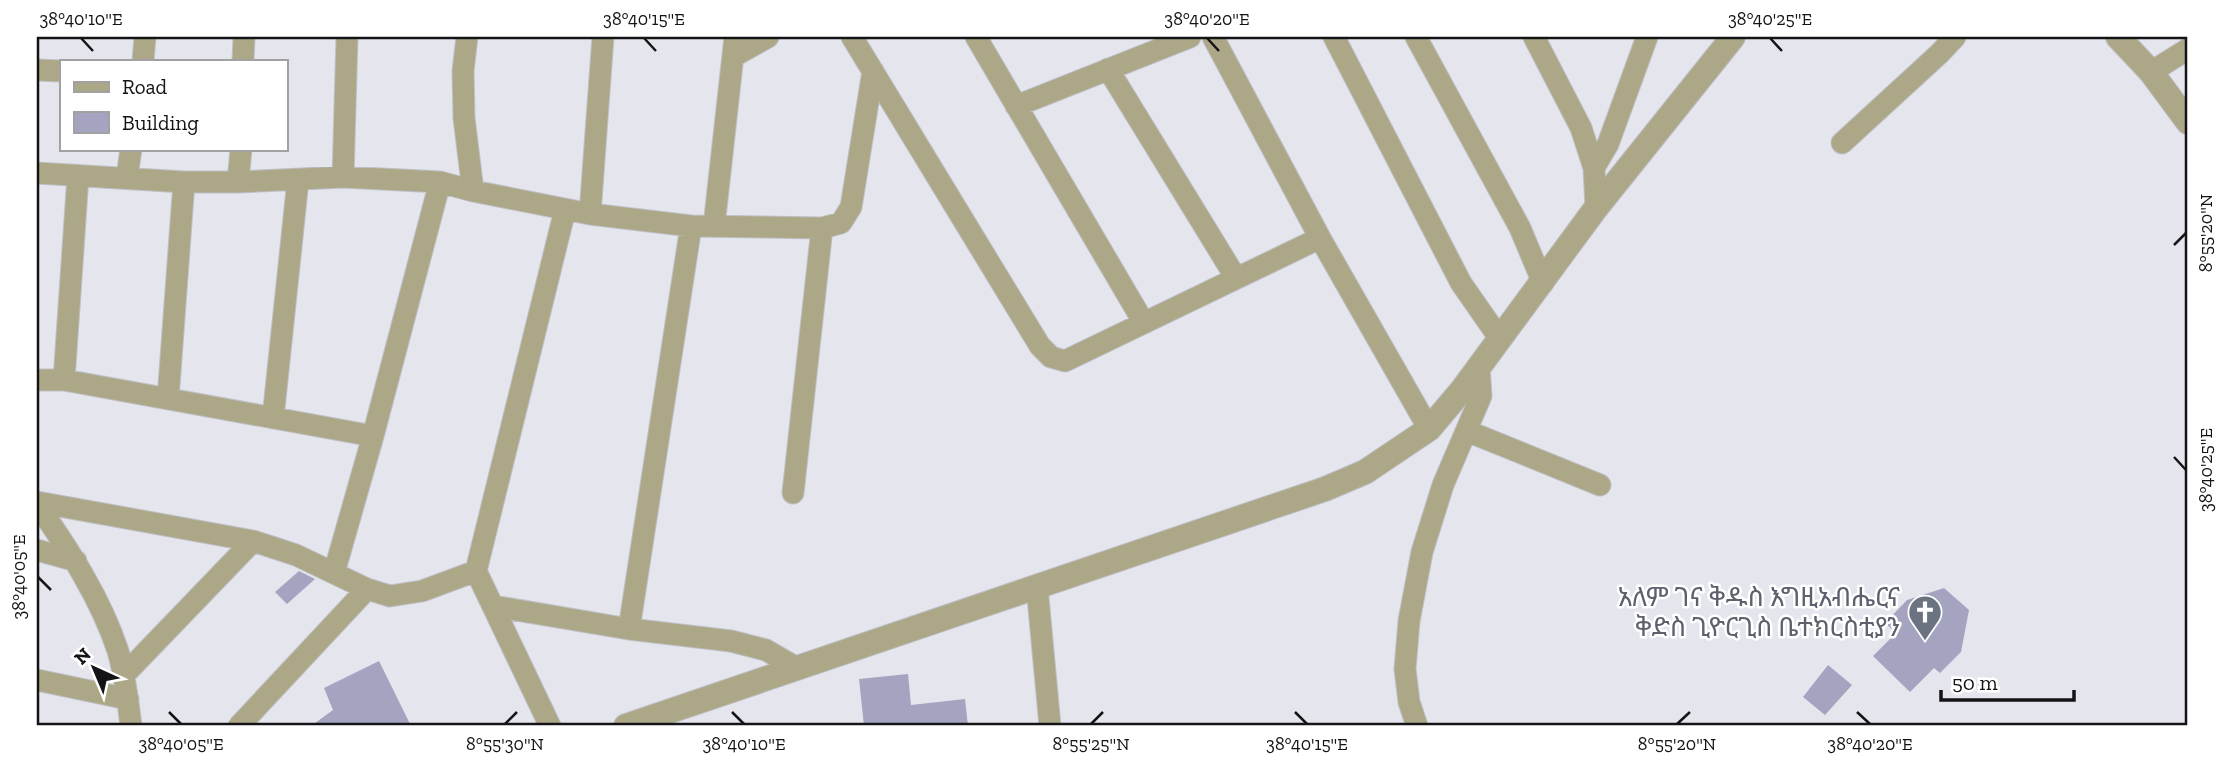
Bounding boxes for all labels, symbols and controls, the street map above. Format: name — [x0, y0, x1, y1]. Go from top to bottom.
text: 38°40'10"E — [40, 8, 122, 30]
text: 38°40'15"E — [603, 8, 685, 30]
text: 38°40'20"E — [1164, 8, 1250, 30]
text: 38°40'25"E — [1728, 8, 1812, 30]
legend — [60, 60, 287, 150]
text: Road — [122, 74, 168, 99]
text: Building — [122, 110, 199, 135]
text: 8°55'20"N — [2195, 194, 2217, 272]
text: 38°40'25"E — [2195, 428, 2217, 512]
text: 38°40'05"E — [8, 534, 30, 620]
place label: አለም ገና ቅዱስ እግዚአብሔርና ቅድስ ጊዮርጊስ ቤተክርስቲያን — [1618, 581, 1900, 643]
church icon: አለም ገና ቅዱስ እግዚአብሔርና ቅድስ ጊዮርጊስ ቤተክርስቲያን — [1906, 593, 1944, 642]
north arrow — [60, 634, 130, 704]
text: N — [69, 643, 96, 669]
scale bar — [1941, 658, 2074, 702]
text: 50 m — [1952, 670, 1998, 695]
text: 38°40'05"E — [138, 733, 224, 755]
text: 8°55'30"N — [466, 733, 544, 755]
text: 38°40'10"E — [703, 733, 785, 755]
text: 8°55'25"N — [1052, 733, 1130, 755]
text: 38°40'15"E — [1266, 733, 1348, 755]
text: 8°55'20"N — [1638, 733, 1716, 755]
text: 38°40'20"E — [1827, 733, 1913, 755]

